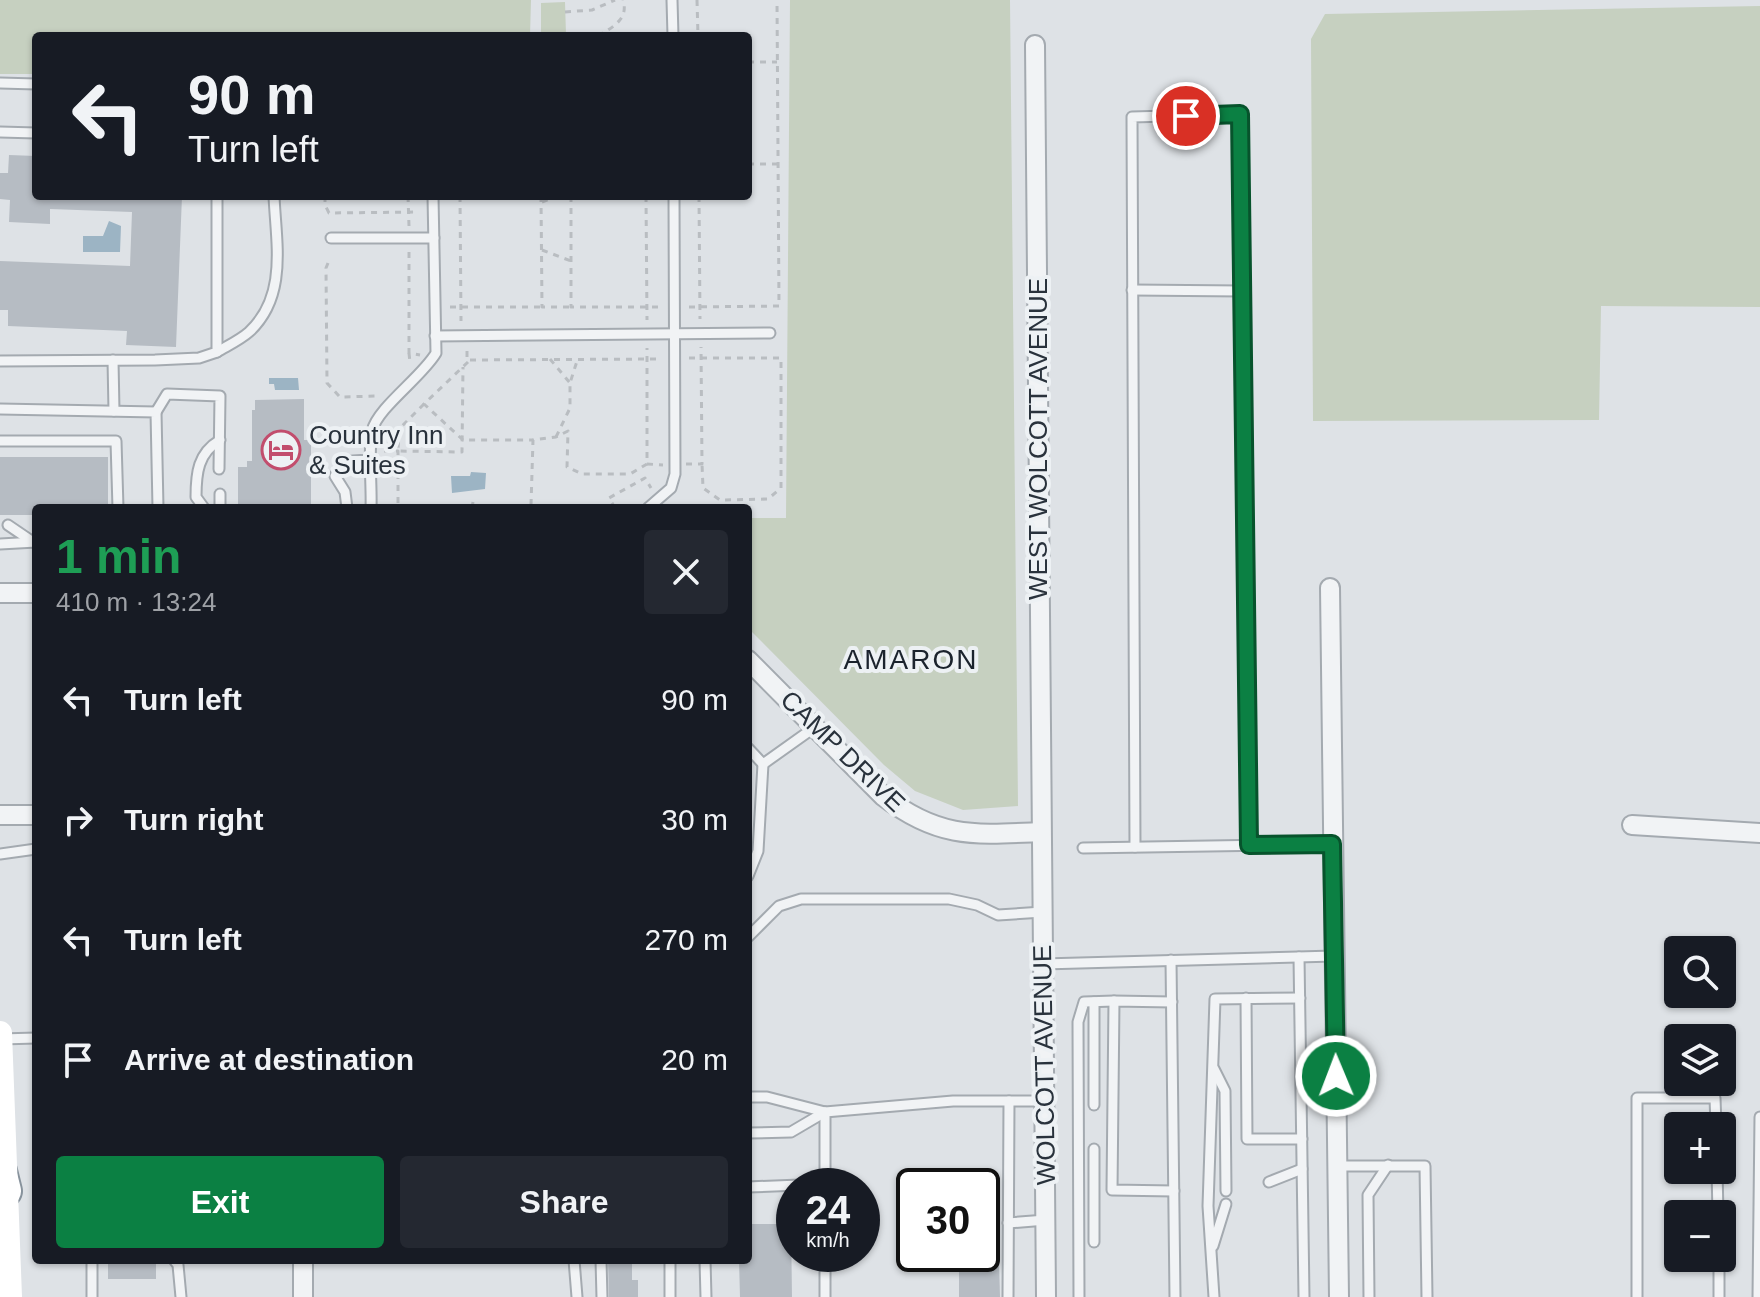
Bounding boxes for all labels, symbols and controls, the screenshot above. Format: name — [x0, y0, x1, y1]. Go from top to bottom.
text: 90 m — [188, 63, 316, 126]
icon: left — [56, 64, 160, 168]
pin — [1152, 82, 1220, 150]
icon: arrive — [1164, 94, 1208, 138]
text: Turn left — [188, 129, 319, 170]
street label: WEST WOLCOTT AVENUE — [1023, 278, 1053, 600]
place label: Country Inn & Suites — [309, 420, 443, 480]
hotel icon: Country Inn & Suites — [260, 429, 302, 471]
text: 1 min — [56, 530, 181, 583]
button: close — [644, 530, 728, 614]
text: 410 m · 13:24 — [56, 587, 216, 617]
district label: AMARON — [844, 644, 978, 675]
icon: left — [56, 678, 100, 722]
text: Turn left — [124, 683, 242, 716]
text: 90 m — [661, 683, 728, 716]
street label: CAMP DRIVE — [775, 684, 911, 818]
icon: right — [56, 798, 100, 842]
text: Turn right — [124, 803, 263, 836]
text: 30 m — [661, 803, 728, 836]
icon: left — [56, 918, 100, 962]
text: Turn left — [124, 923, 242, 956]
text: 270 m — [645, 923, 728, 956]
map controls — [1664, 936, 1736, 1272]
button: search — [1664, 936, 1736, 1008]
street label: WOLCOTT AVENUE — [1027, 945, 1061, 1185]
button: layers — [1664, 1024, 1736, 1096]
position arrow — [1294, 1034, 1378, 1118]
icon: arrive — [56, 1038, 100, 1082]
text: Arrive at destination — [124, 1043, 414, 1076]
text: 20 m — [661, 1043, 728, 1076]
button: + — [1664, 1112, 1736, 1184]
button: Exit — [56, 1156, 384, 1248]
button: Share — [400, 1156, 728, 1248]
speed limit sign: 30 — [896, 1168, 1000, 1272]
text: 24 — [806, 1188, 850, 1232]
button: − — [1664, 1200, 1736, 1272]
text: km/h — [806, 1229, 850, 1251]

